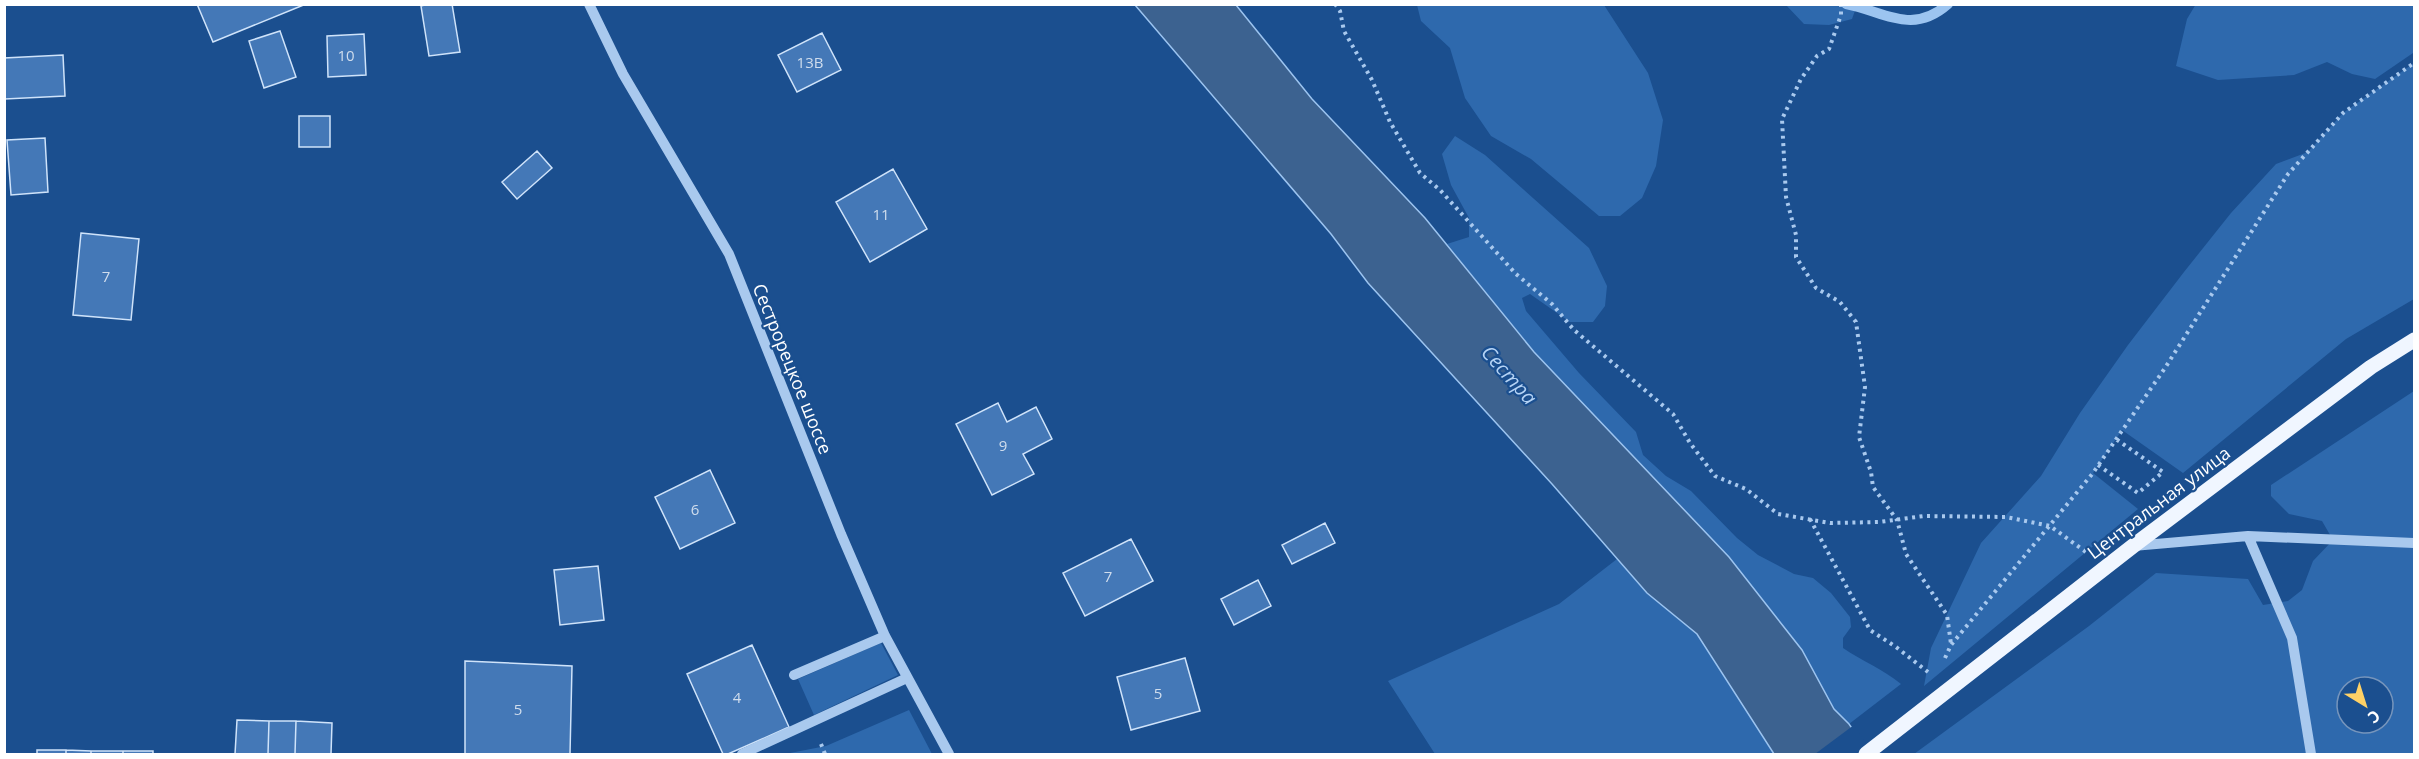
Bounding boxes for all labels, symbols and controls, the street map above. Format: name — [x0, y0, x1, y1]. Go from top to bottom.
house number: 10 — [337, 45, 355, 65]
house number: 13В — [797, 52, 823, 72]
house number: 11 — [872, 204, 890, 224]
house number: 7 — [102, 266, 110, 286]
street label: Сестрорецкое шоссе — [748, 280, 838, 457]
water label: Сестра — [1476, 339, 1543, 410]
house number: 9 — [999, 435, 1007, 455]
street label: Центральная улица — [2082, 440, 2235, 564]
house number: 6 — [691, 499, 699, 519]
house number: 7 — [1104, 566, 1112, 586]
north arrow — [2335, 675, 2395, 735]
house number: 5 — [1154, 683, 1162, 703]
house number: 4 — [733, 687, 742, 707]
house number: 5 — [514, 699, 522, 719]
text: С — [2363, 705, 2385, 729]

